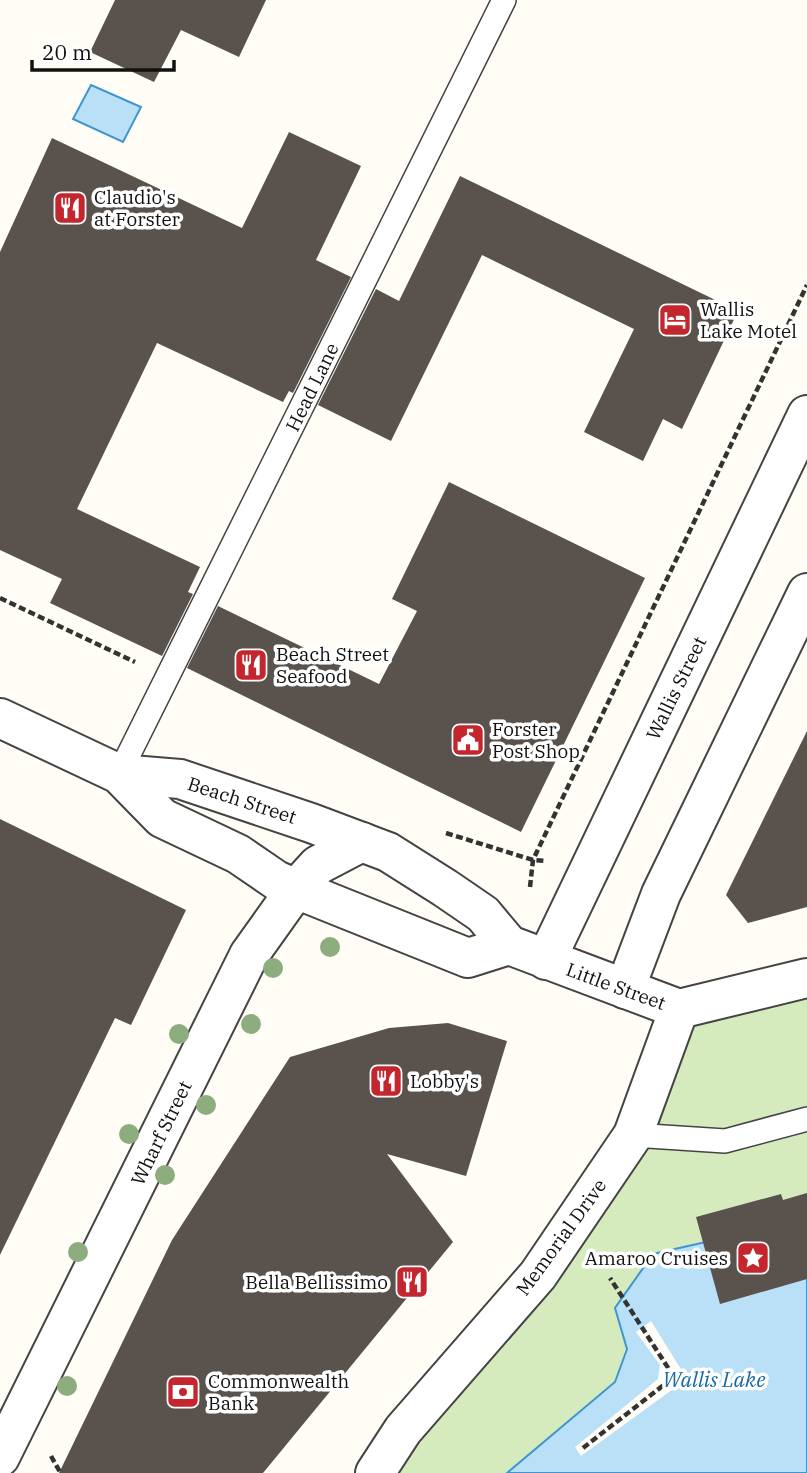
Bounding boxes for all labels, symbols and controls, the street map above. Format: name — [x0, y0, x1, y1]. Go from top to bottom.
scale bar — [32, 28, 173, 72]
text: 20 m — [42, 38, 92, 66]
place label: Claudio's at Forster — [94, 185, 181, 231]
restaurant icon: Claudio's at Forster — [51, 189, 89, 227]
place label: Wallis Lake Motel — [700, 297, 797, 343]
hotel icon: Wallis Lake Motel — [656, 301, 694, 339]
street label: Head Lane — [280, 339, 344, 435]
street label: Wallis Street — [641, 632, 711, 744]
place label: Beach Street Seafood — [276, 642, 389, 688]
restaurant icon: Beach Street Seafood — [232, 646, 270, 684]
place label: Forster Post Shop — [492, 717, 580, 763]
public building icon: Forster Post Shop — [449, 721, 487, 759]
street label: Beach Street — [185, 771, 300, 829]
street label: Little Street — [563, 957, 669, 1015]
restaurant icon: Lobby's — [367, 1062, 405, 1100]
place label: Lobby's — [410, 1069, 479, 1093]
street label: Wharf Street — [125, 1076, 197, 1189]
street label: Memorial Drive — [511, 1174, 611, 1300]
place icon: Amaroo Cruises — [734, 1239, 772, 1277]
place label: Amaroo Cruises — [585, 1246, 728, 1270]
restaurant icon: Bella Bellissimo — [393, 1263, 431, 1301]
place label: Bella Bellissimo — [245, 1270, 388, 1294]
water label: Wallis Lake — [663, 1365, 766, 1393]
place label: Commonwealth Bank — [208, 1369, 350, 1415]
bank icon: Commonwealth Bank — [164, 1373, 202, 1411]

